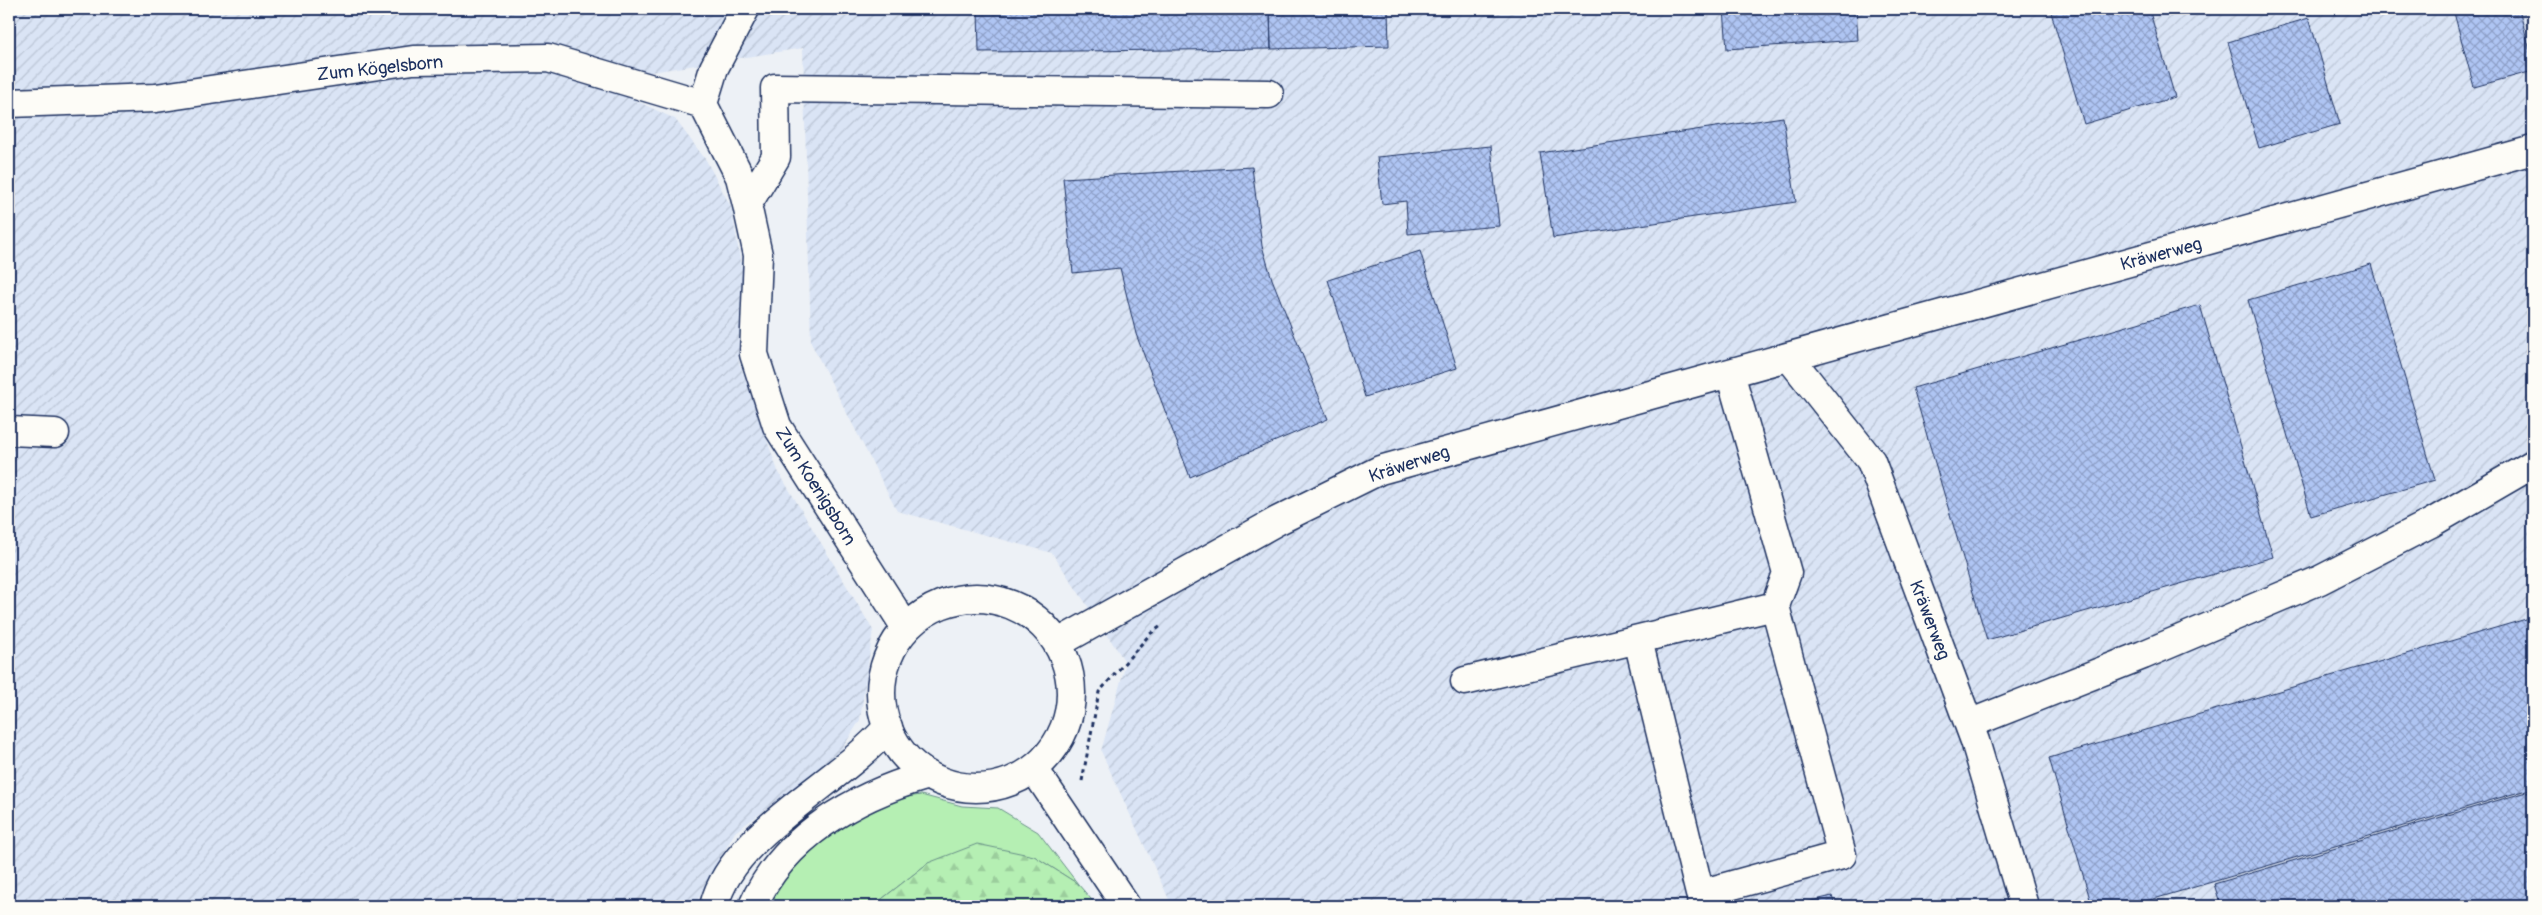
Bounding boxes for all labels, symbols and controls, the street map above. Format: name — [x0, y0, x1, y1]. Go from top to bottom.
street label: Zum Kögelsborn — [316, 50, 444, 87]
street label: Kräwerweg — [2118, 233, 2204, 276]
street label: Zum Koenigsborn — [770, 423, 861, 550]
street label: Kräwerweg — [1366, 441, 1452, 488]
street label: Kräwerweg — [1904, 577, 1955, 663]

